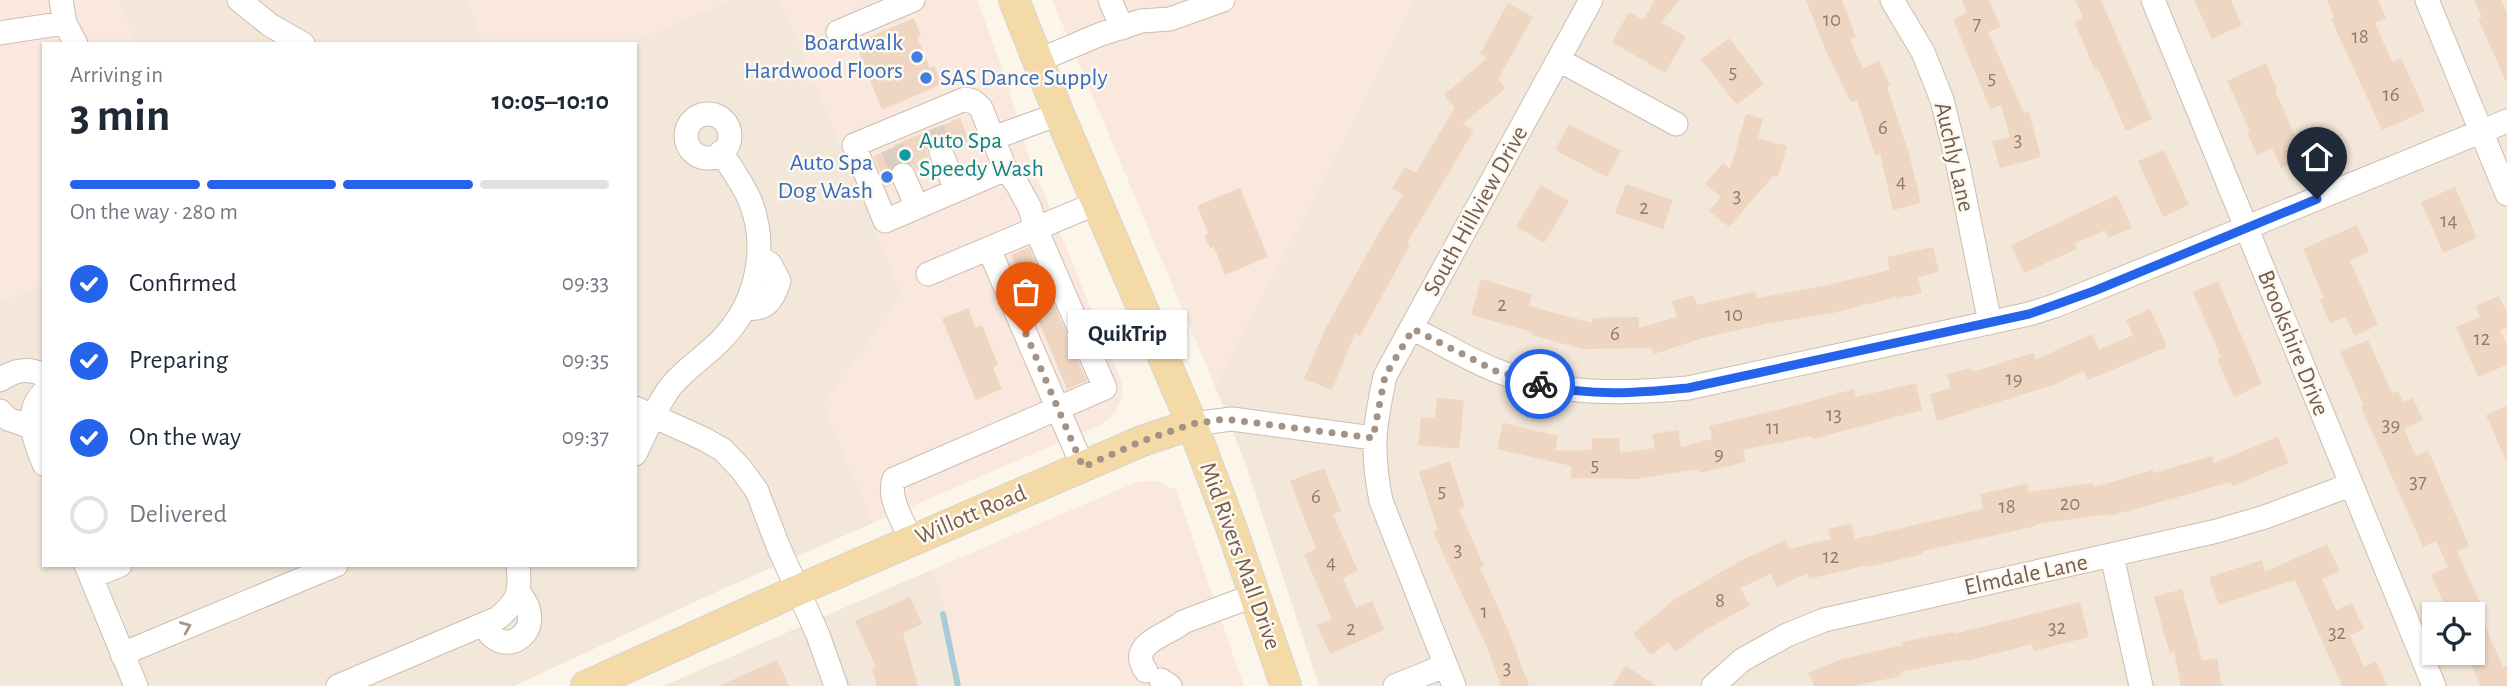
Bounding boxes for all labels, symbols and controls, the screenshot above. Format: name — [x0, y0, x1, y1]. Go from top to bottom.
house number: 10 — [1823, 9, 1841, 30]
house number: 7 — [1973, 13, 1982, 34]
house number: 18 — [2351, 26, 2369, 47]
place label: Boardwalk Hardwood Floors — [744, 31, 903, 83]
marker: Boardwalk Hardwood Floors — [909, 49, 925, 65]
house number: 5 — [1729, 61, 1737, 82]
text: Arriving in — [70, 64, 163, 87]
place label: SAS Dance Supply — [940, 66, 1108, 90]
house number: 5 — [1988, 67, 1996, 88]
marker: SAS Dance Supply — [918, 70, 934, 86]
house number: 16 — [2382, 84, 2400, 105]
text: 10:05–10:10 — [492, 88, 609, 114]
text: 3 min — [70, 93, 170, 139]
street label: Auchly Lane — [1930, 100, 1978, 214]
house number: 6 — [1878, 117, 1888, 138]
street label: South Hillview Drive — [1419, 122, 1533, 300]
pin — [2287, 127, 2347, 199]
place label: Auto Spa Speedy Wash — [919, 129, 1044, 181]
house number: 3 — [2014, 129, 2022, 150]
icon: home — [2298, 138, 2336, 176]
marker: Auto Spa Speedy Wash — [897, 147, 913, 163]
place label: Auto Spa Dog Wash — [777, 151, 873, 203]
marker: Auto Spa Dog Wash — [879, 169, 895, 185]
house number: 4 — [1896, 171, 1906, 192]
house number: 3 — [1733, 185, 1741, 206]
house number: 2 — [1639, 197, 1649, 218]
text: On the way · 280 m — [70, 201, 238, 224]
house number: 14 — [2440, 210, 2458, 231]
pin — [996, 262, 1056, 334]
icon: check — [70, 265, 108, 303]
street label: Brookshire Drive — [2253, 267, 2333, 419]
text: Confirmed — [129, 270, 237, 296]
text: 09:33 — [562, 272, 609, 295]
icon: bag — [1007, 273, 1045, 311]
house number: 2 — [1497, 294, 1507, 315]
house number: 10 — [1725, 304, 1743, 325]
callout: QuikTrip — [1068, 310, 1187, 358]
text: QuikTrip — [1088, 323, 1167, 346]
house number: 6 — [1610, 323, 1620, 344]
house number: 12 — [2474, 328, 2490, 349]
icon: check — [70, 342, 108, 380]
text: Preparing — [129, 347, 228, 373]
text: 09:35 — [562, 349, 609, 372]
courier — [1505, 349, 1575, 419]
icon: bike — [1521, 365, 1559, 403]
house number: 19 — [2005, 368, 2023, 389]
house number: 13 — [1826, 404, 1842, 425]
house number: 39 — [2382, 414, 2400, 435]
house number: 11 — [1766, 417, 1780, 438]
icon: check — [70, 419, 108, 457]
text: On the way — [129, 424, 241, 450]
text: 09:37 — [562, 426, 609, 449]
house number: 9 — [1714, 443, 1724, 464]
house number: 5 — [1591, 454, 1599, 475]
street label: Mid Rivers Mall Drive — [1195, 459, 1285, 653]
house number: 37 — [2409, 471, 2427, 492]
house number: 5 — [1438, 480, 1446, 501]
street label: Willott Road — [912, 481, 1030, 549]
house number: 6 — [1311, 486, 1321, 507]
house number: 20 — [2060, 493, 2080, 514]
house number: 18 — [1998, 496, 2016, 517]
text: Delivered — [129, 501, 227, 527]
house number: 3 — [1454, 539, 1462, 560]
house number: 12 — [1823, 546, 1839, 567]
street label: Elmdale Lane — [1962, 550, 2090, 600]
house number: 4 — [1326, 552, 1336, 573]
house number: 8 — [1715, 590, 1725, 611]
house number: 1 — [1480, 601, 1488, 622]
map controls — [2422, 602, 2485, 665]
button: locate — [2422, 602, 2485, 665]
house number: 32 — [2048, 617, 2066, 638]
house number: 2 — [1346, 618, 1356, 639]
one-way arrow — [179, 622, 191, 636]
house number: 32 — [2328, 622, 2346, 643]
house number: 3 — [1503, 657, 1511, 678]

